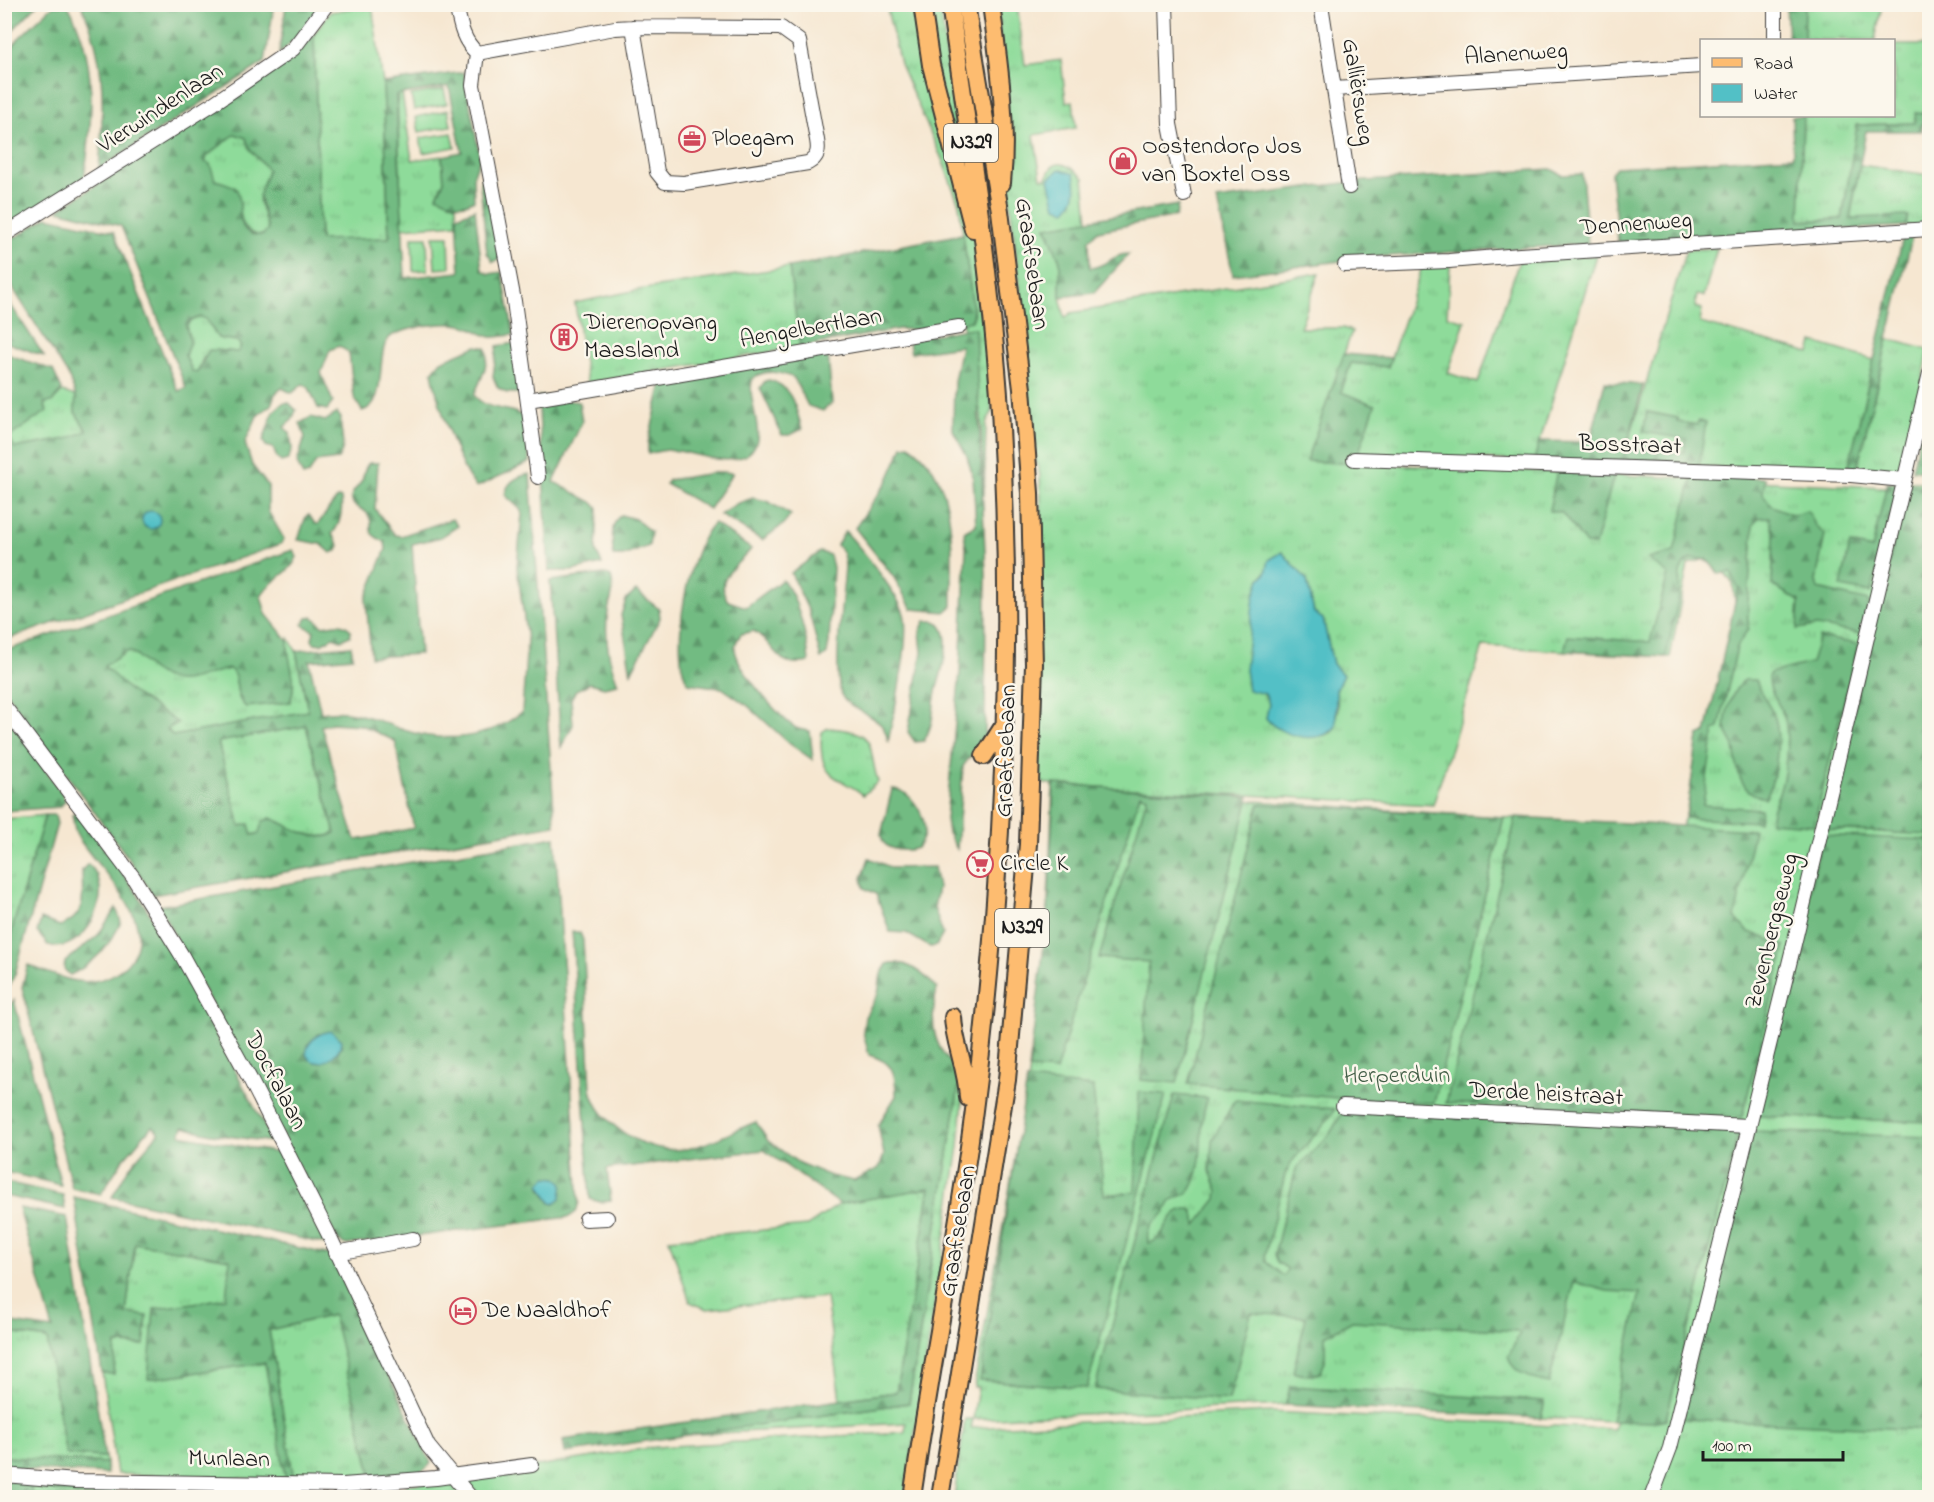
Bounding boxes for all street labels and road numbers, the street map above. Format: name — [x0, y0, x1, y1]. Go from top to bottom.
street label: Alanenweg — [1463, 34, 1569, 76]
street label: Galliërsweg — [1331, 36, 1383, 148]
street label: Vierwindenlaan — [90, 55, 231, 164]
road number: N329 — [944, 124, 998, 162]
street label: Graafsebaan — [1004, 196, 1058, 332]
street label: Dennenweg — [1578, 204, 1693, 246]
street label: Aengelbertlaan — [737, 299, 885, 359]
street label: Bosstraat — [1577, 427, 1682, 465]
street label: Graafsebaan — [987, 684, 1027, 818]
street label: Zevenbergseweg — [1737, 850, 1809, 1012]
road number: N329 — [995, 909, 1049, 947]
street label: Docfalaan — [234, 1025, 315, 1136]
street label: Derde heistraat — [1467, 1073, 1624, 1117]
street label: Graafsebaan — [931, 1163, 987, 1299]
street label: Munlaan — [188, 1442, 270, 1478]

